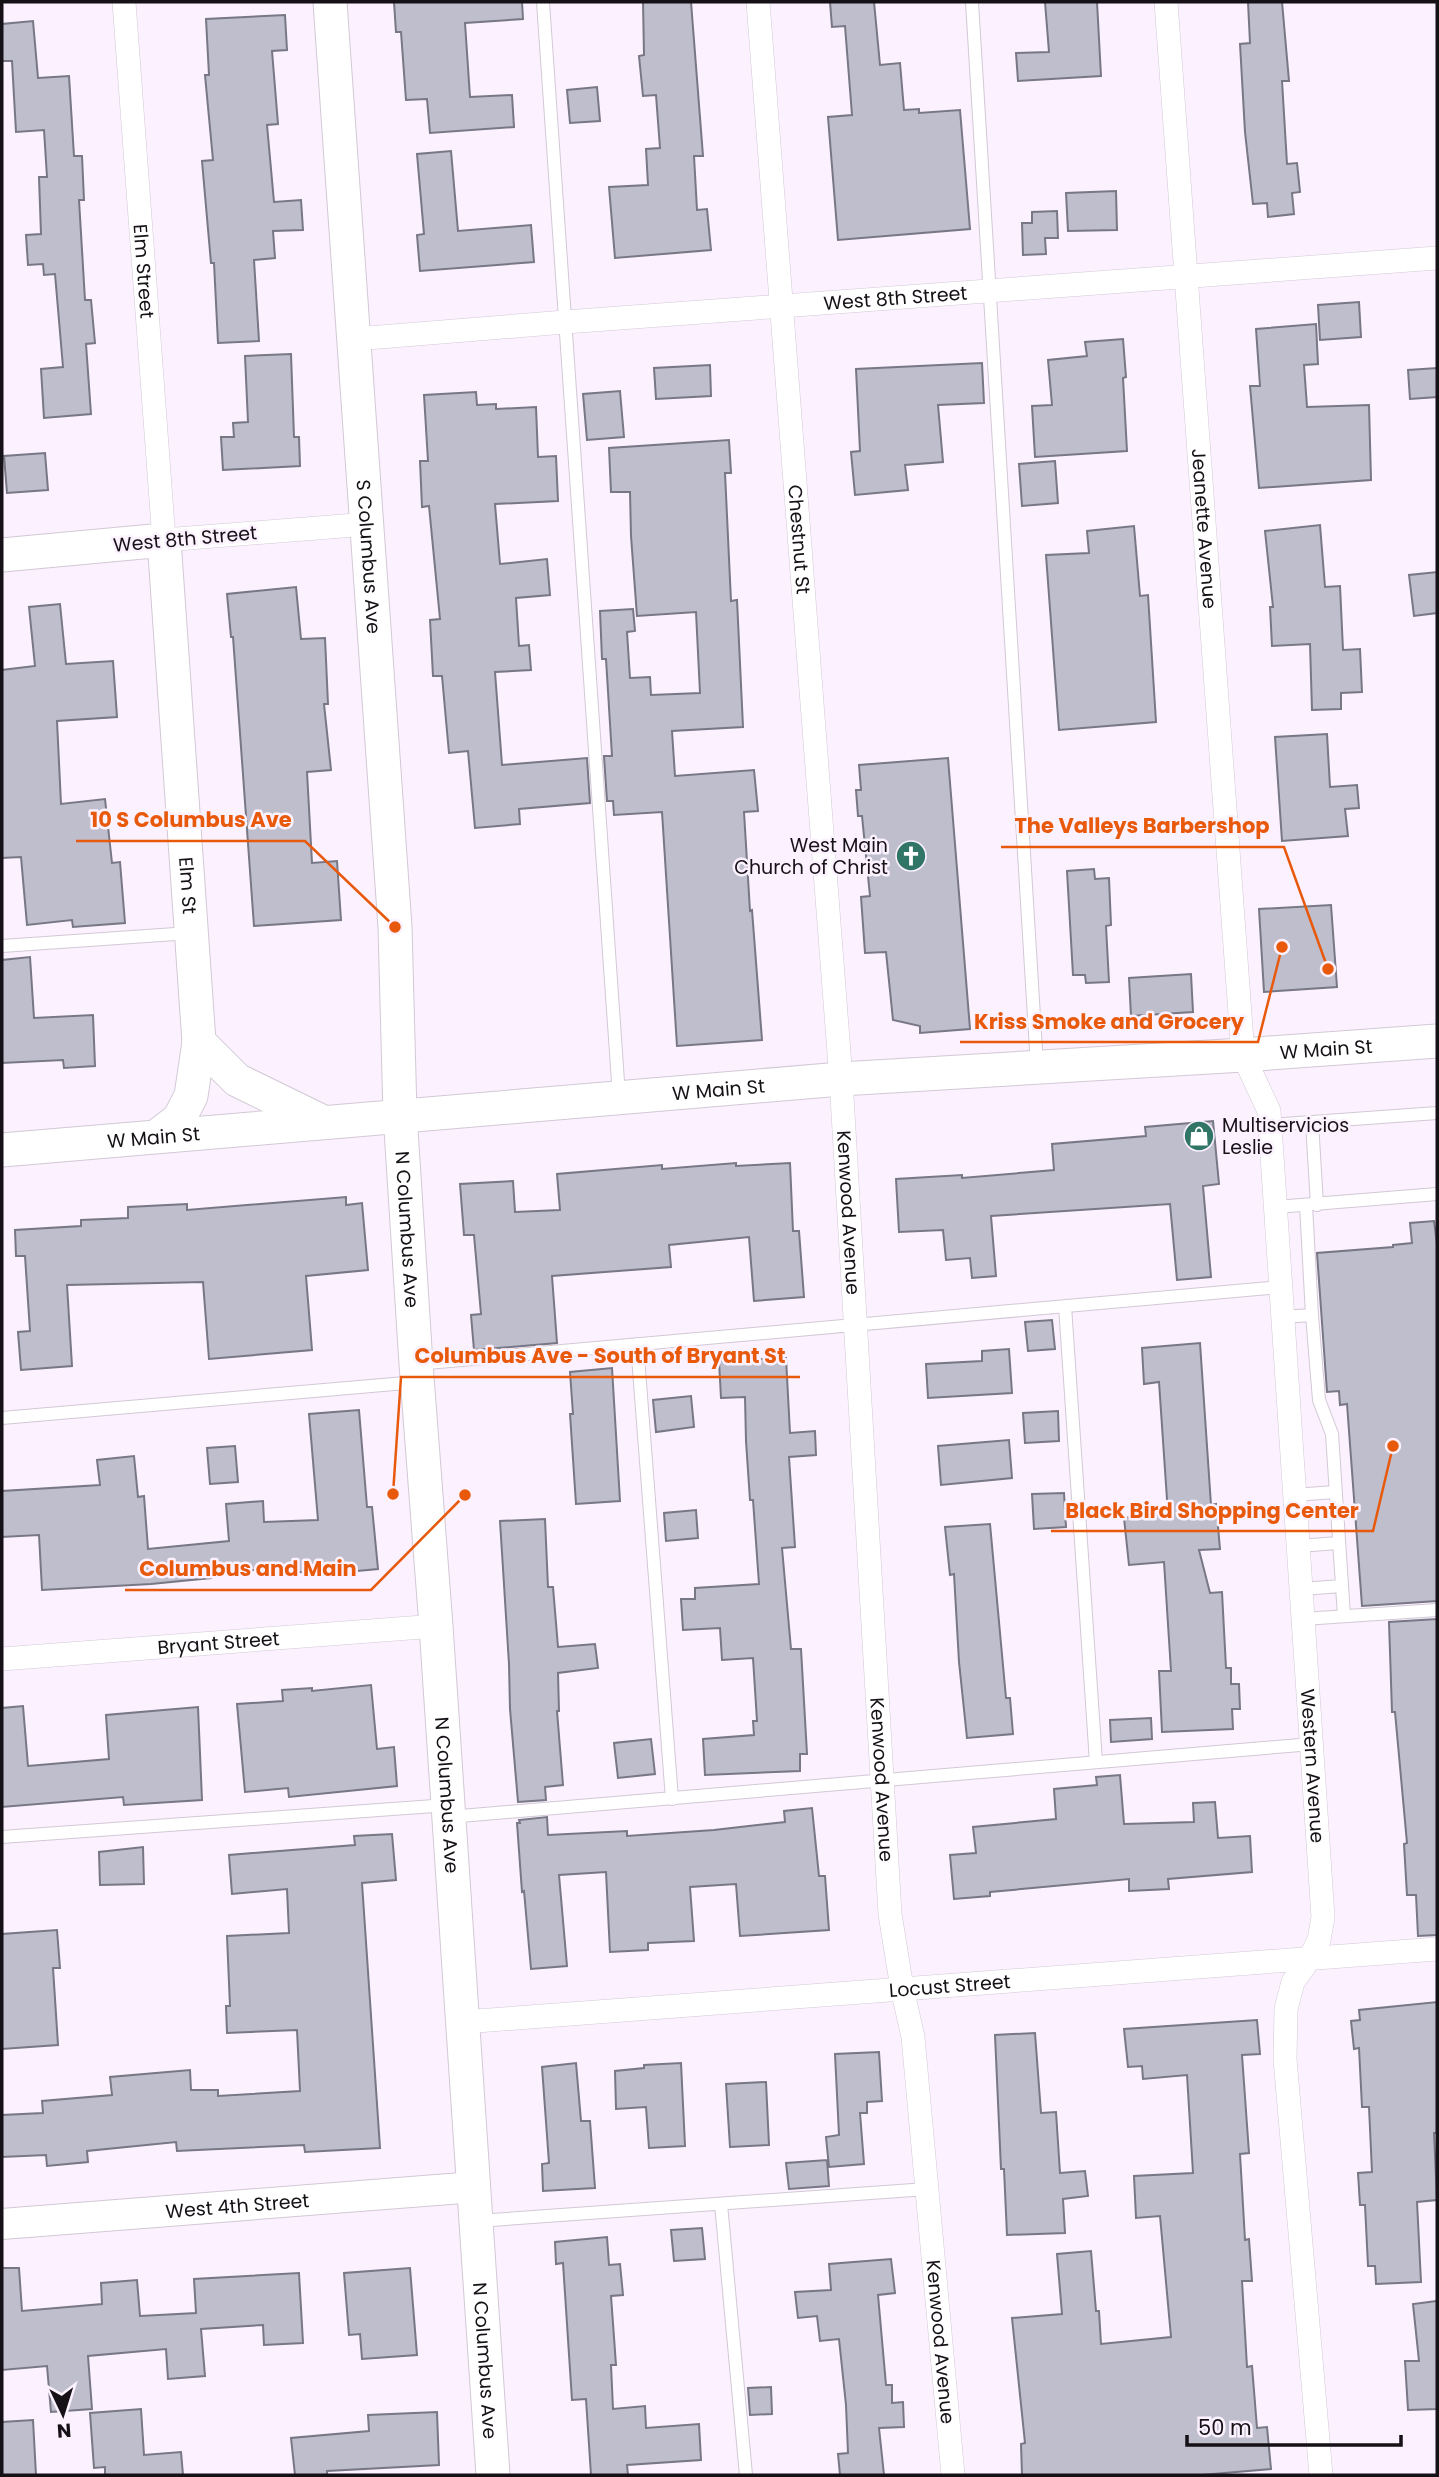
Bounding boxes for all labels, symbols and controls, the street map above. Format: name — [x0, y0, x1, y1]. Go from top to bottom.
street label: Elm Street — [127, 223, 161, 320]
street label: West 8th Street — [823, 279, 968, 316]
street label: Jeanette Avenue — [1185, 447, 1224, 610]
street label: S Columbus Ave — [350, 478, 388, 635]
street label: Chestnut St — [782, 484, 817, 595]
street label: West 8th Street — [112, 519, 258, 559]
callout: 10 S Columbus Ave — [76, 799, 305, 841]
text: 10 S Columbus Ave — [90, 805, 292, 834]
callout: The Valleys Barbershop — [1001, 805, 1284, 847]
text: The Valleys Barbershop — [1014, 811, 1270, 840]
place label: West Main Church of Christ — [734, 832, 888, 881]
church icon: West Main Church of Christ — [894, 839, 928, 873]
street label: Elm St — [173, 856, 204, 915]
callout: Kriss Smoke and Grocery — [960, 1000, 1258, 1042]
text: Kriss Smoke and Grocery — [974, 1007, 1245, 1036]
street label: W Main St — [1279, 1032, 1373, 1066]
street label: W Main St — [671, 1072, 766, 1107]
place label: Multiservicios Leslie — [1222, 1112, 1349, 1161]
shop icon: Multiservicios Leslie — [1182, 1119, 1216, 1153]
street label: W Main St — [106, 1120, 201, 1155]
street label: Kenwood Avenue — [831, 1130, 867, 1296]
street label: N Columbus Ave — [389, 1150, 426, 1309]
callout: Columbus Ave - South of Bryant St — [401, 1335, 800, 1377]
text: Columbus Ave - South of Bryant St — [414, 1341, 786, 1370]
callout: Black Bird Shopping Center — [1051, 1489, 1373, 1531]
text: Black Bird Shopping Center — [1065, 1496, 1359, 1525]
callout: Columbus and Main — [125, 1548, 371, 1590]
text: Columbus and Main — [139, 1554, 357, 1583]
street label: Bryant Street — [156, 1624, 280, 1661]
street label: Western Avenue — [1294, 1688, 1332, 1844]
street label: Kenwood Avenue — [864, 1697, 900, 1863]
street label: N Columbus Ave — [429, 1716, 466, 1874]
street label: Locust Street — [888, 1968, 1011, 2004]
street label: West 4th Street — [164, 2187, 310, 2225]
street label: Kenwood Avenue — [920, 2259, 962, 2425]
street label: N Columbus Ave — [467, 2281, 504, 2440]
north arrow — [28, 2379, 98, 2449]
scale bar — [1187, 2404, 1400, 2448]
text: 50 m — [1198, 2413, 1252, 2442]
text: N — [56, 2416, 72, 2444]

